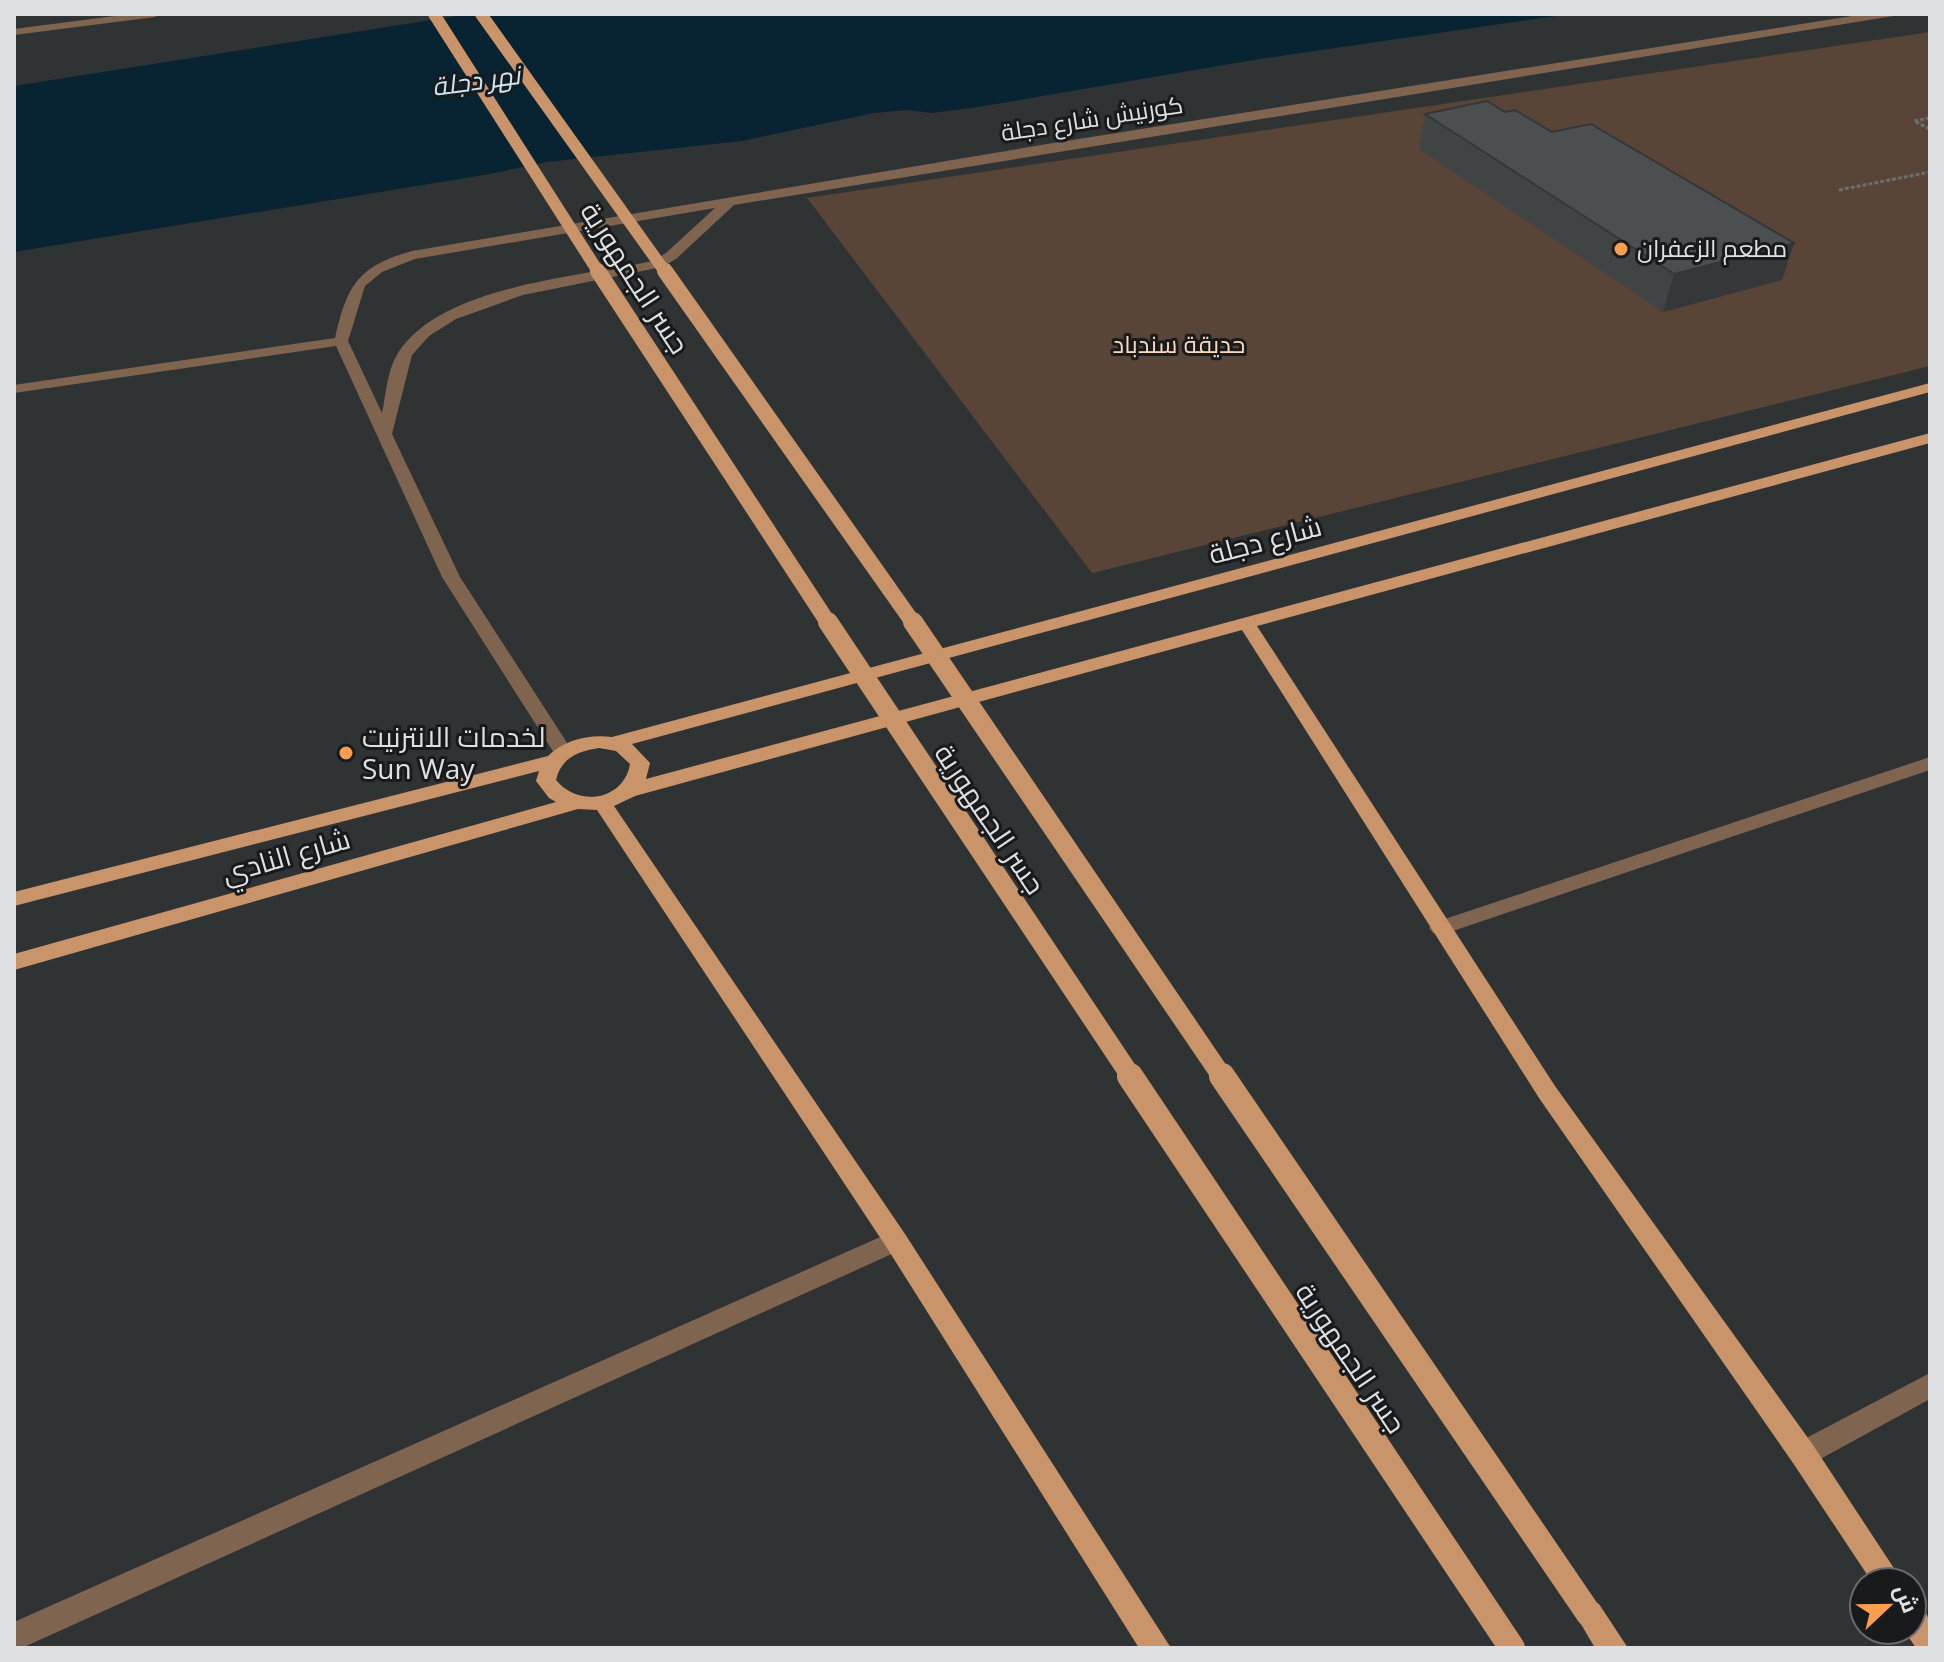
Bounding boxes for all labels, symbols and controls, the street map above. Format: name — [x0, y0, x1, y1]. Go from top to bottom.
water label: نهر دجلة — [429, 56, 525, 104]
street label: كورنيش شارع دجلة — [998, 87, 1185, 149]
street label: جسر الجمهورية — [573, 194, 699, 361]
place label: مطعم الزعفران — [1637, 231, 1787, 265]
marker: مطعم الزعفران — [1612, 240, 1630, 258]
park label: حديقة سندباد — [1113, 327, 1245, 360]
street label: شارع دجلة — [1204, 506, 1326, 573]
place label: لخدمات الانترنيت Sun Way — [362, 717, 545, 787]
street label: جسر الجمهورية — [926, 736, 1055, 901]
marker: لخدمات الانترنيت Sun Way — [337, 744, 355, 762]
street label: شارع النادي — [217, 819, 355, 895]
street label: جسر الجمهورية — [1287, 1275, 1416, 1440]
north arrow — [1848, 1566, 1928, 1646]
text: ش — [1888, 1579, 1927, 1617]

